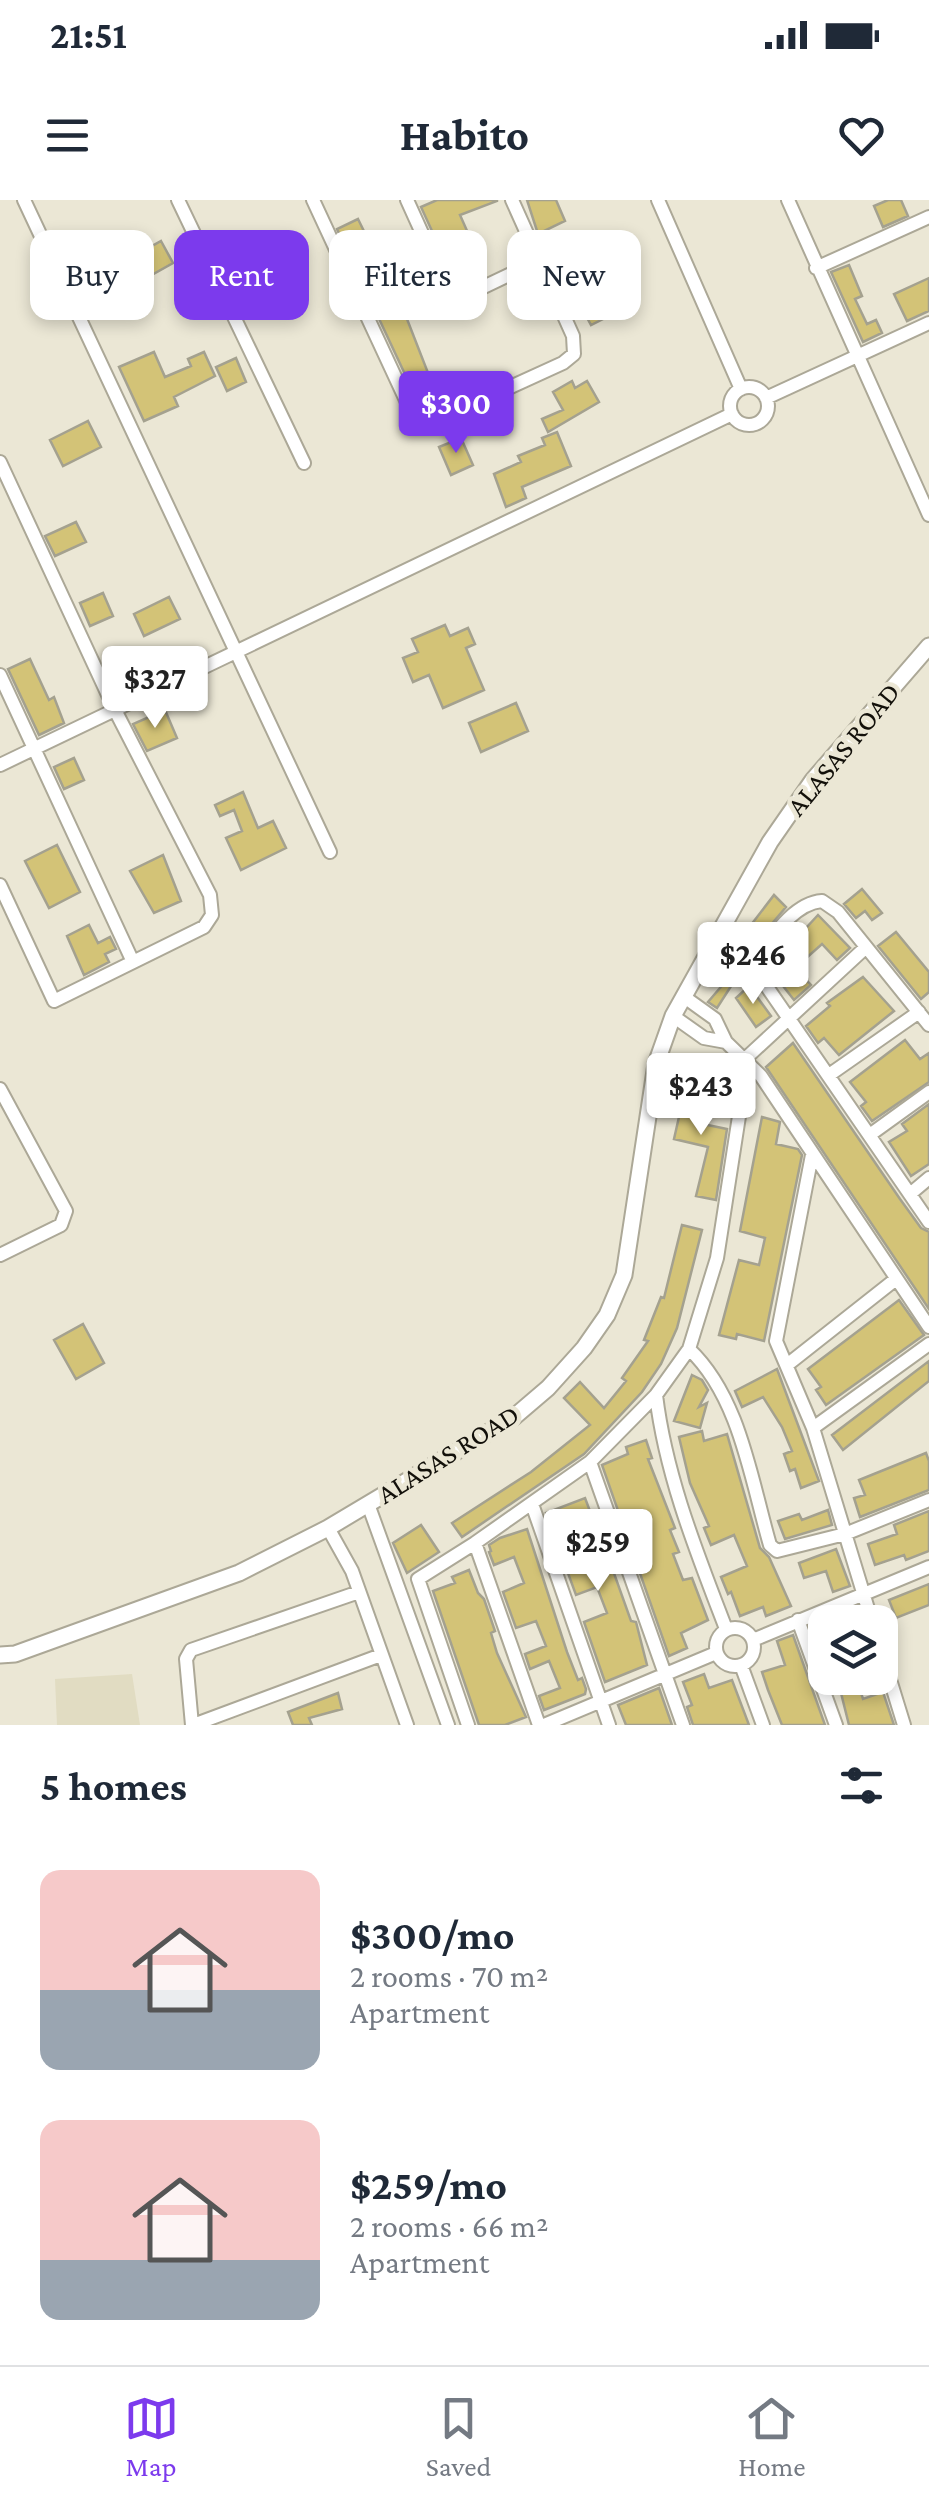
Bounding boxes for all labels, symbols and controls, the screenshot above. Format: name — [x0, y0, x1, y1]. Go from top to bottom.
text: 21:51 — [50, 14, 127, 56]
icon: menu — [40, 108, 95, 163]
icon: heart — [834, 108, 889, 163]
text: Habito — [400, 110, 529, 160]
chip: Buy — [30, 230, 154, 320]
chip: Rent — [174, 230, 309, 320]
chip: Filters — [329, 230, 487, 320]
chip: New — [507, 230, 641, 320]
pin: $300 — [397, 371, 515, 456]
text: $300 — [421, 385, 491, 421]
pin: $327 — [96, 646, 214, 731]
text: $327 — [124, 660, 186, 696]
street label: ALASAS ROAD — [780, 677, 906, 821]
pin: $246 — [694, 922, 812, 1007]
text: $246 — [719, 936, 787, 972]
pin: $243 — [642, 1053, 760, 1138]
text: $243 — [669, 1067, 733, 1103]
street label: ALASAS ROAD — [371, 1398, 525, 1510]
pin: $259 — [539, 1509, 657, 1594]
text: $259 — [565, 1523, 631, 1559]
map controls — [808, 1605, 898, 1695]
button: layers — [808, 1605, 898, 1695]
icon: filters — [834, 1758, 889, 1813]
text: 5 homes — [40, 1762, 187, 1809]
icon: home — [120, 1910, 240, 2030]
text: $300/mo — [350, 1911, 515, 1958]
text: 2 rooms · 70 m² — [350, 1958, 548, 1994]
text: Apartment — [350, 1994, 489, 2030]
icon: home — [120, 2160, 240, 2280]
text: $259/mo — [350, 2161, 507, 2208]
text: 2 rooms · 66 m² — [350, 2208, 548, 2244]
text: Apartment — [350, 2244, 489, 2280]
tab: Map — [124, 2391, 179, 2482]
tab: Saved — [426, 2391, 491, 2482]
tab: Home — [738, 2391, 805, 2482]

